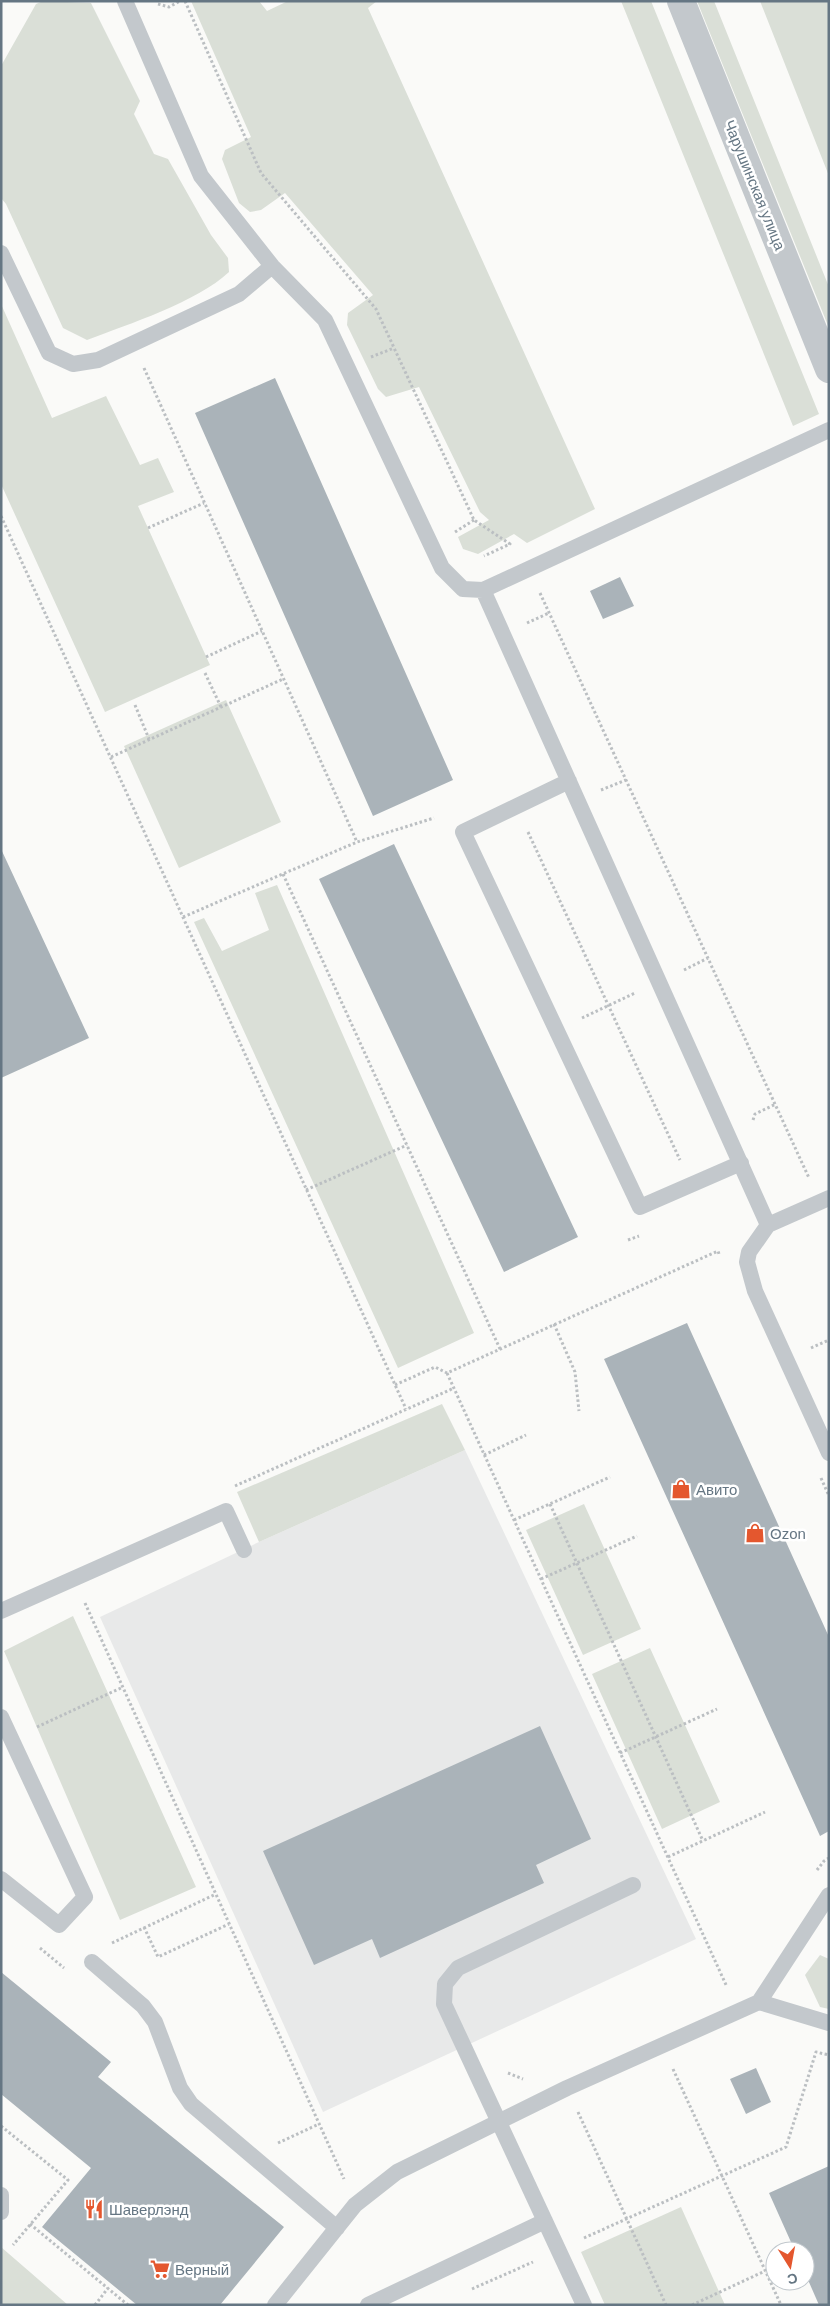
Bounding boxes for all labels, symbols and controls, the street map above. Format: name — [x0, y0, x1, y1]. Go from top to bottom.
street label: Чарушинская улица — [721, 117, 789, 253]
shop icon: Авито — [670, 1478, 692, 1500]
place label: Авито — [696, 1481, 737, 1498]
shop icon: Ozon — [744, 1522, 766, 1544]
place label: Ozon — [770, 1525, 806, 1542]
restaurant icon: Шаверлэнд — [83, 2198, 105, 2220]
place label: Шаверлэнд — [109, 2201, 189, 2218]
north arrow — [765, 2241, 815, 2291]
supermarket icon: Верный — [149, 2258, 171, 2280]
place label: Верный — [175, 2261, 229, 2278]
text: С — [786, 2270, 799, 2288]

